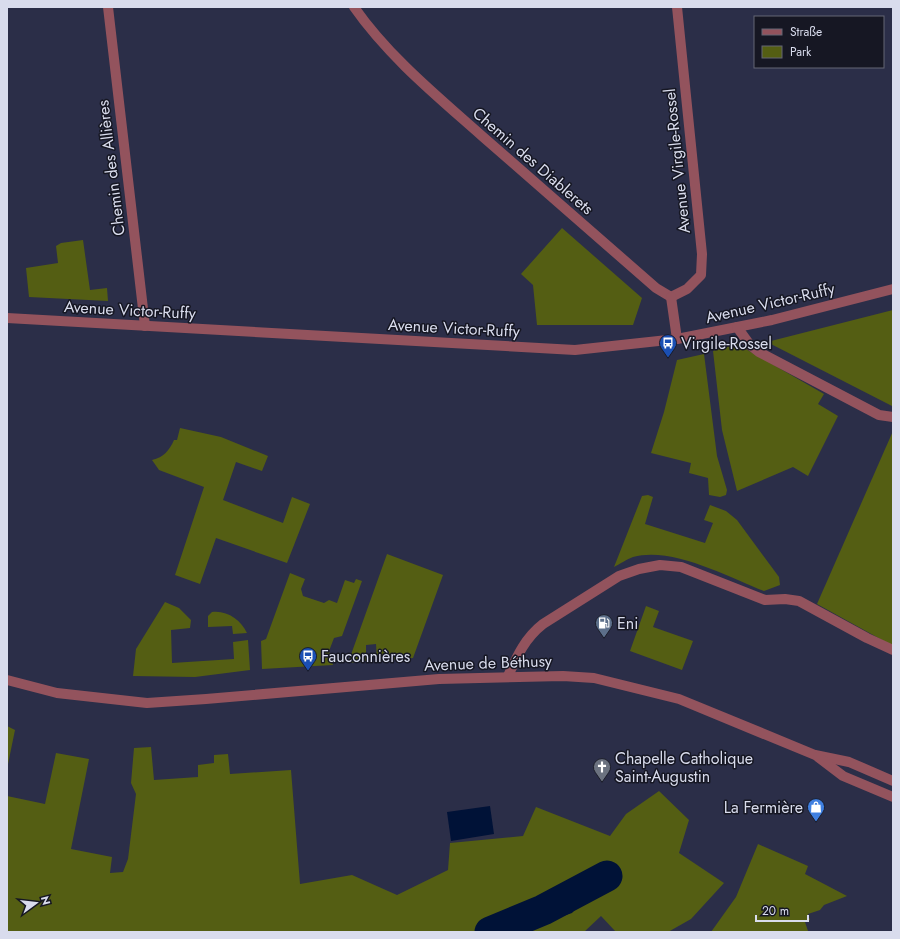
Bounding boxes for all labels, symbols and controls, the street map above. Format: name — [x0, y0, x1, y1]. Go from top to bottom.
legend — [754, 16, 884, 68]
text: Straße — [790, 23, 822, 41]
text: Park — [790, 43, 812, 61]
street label: Avenue Virgile-Rossel — [658, 87, 696, 235]
street label: Chemin des Allières — [91, 99, 131, 237]
street label: Chemin des Diablerets — [467, 102, 599, 220]
street label: Avenue Victor-Ruffy — [703, 277, 838, 329]
street label: Avenue Victor-Ruffy — [63, 295, 197, 325]
street label: Avenue Victor-Ruffy — [387, 313, 521, 343]
place label: Virgile-Rossel — [681, 332, 772, 355]
bus stop icon: Virgile-Rossel — [658, 333, 678, 358]
place label: Eni — [617, 612, 638, 635]
fuel station icon: Eni — [594, 613, 614, 638]
place label: Fauconnières — [321, 645, 410, 668]
bus stop icon: Fauconnières — [298, 646, 318, 671]
street label: Avenue de Béthusy — [424, 649, 553, 677]
place label: Chapelle Catholique Saint-Augustin — [615, 747, 753, 788]
church icon: Chapelle Catholique Saint-Augustin — [592, 757, 612, 782]
place label: La Fermière — [724, 796, 803, 819]
shop icon: La Fermière — [806, 797, 826, 822]
north arrow — [16, 883, 56, 923]
text: N — [37, 894, 55, 907]
scale bar — [756, 897, 808, 923]
text: 20 m — [762, 902, 789, 920]

